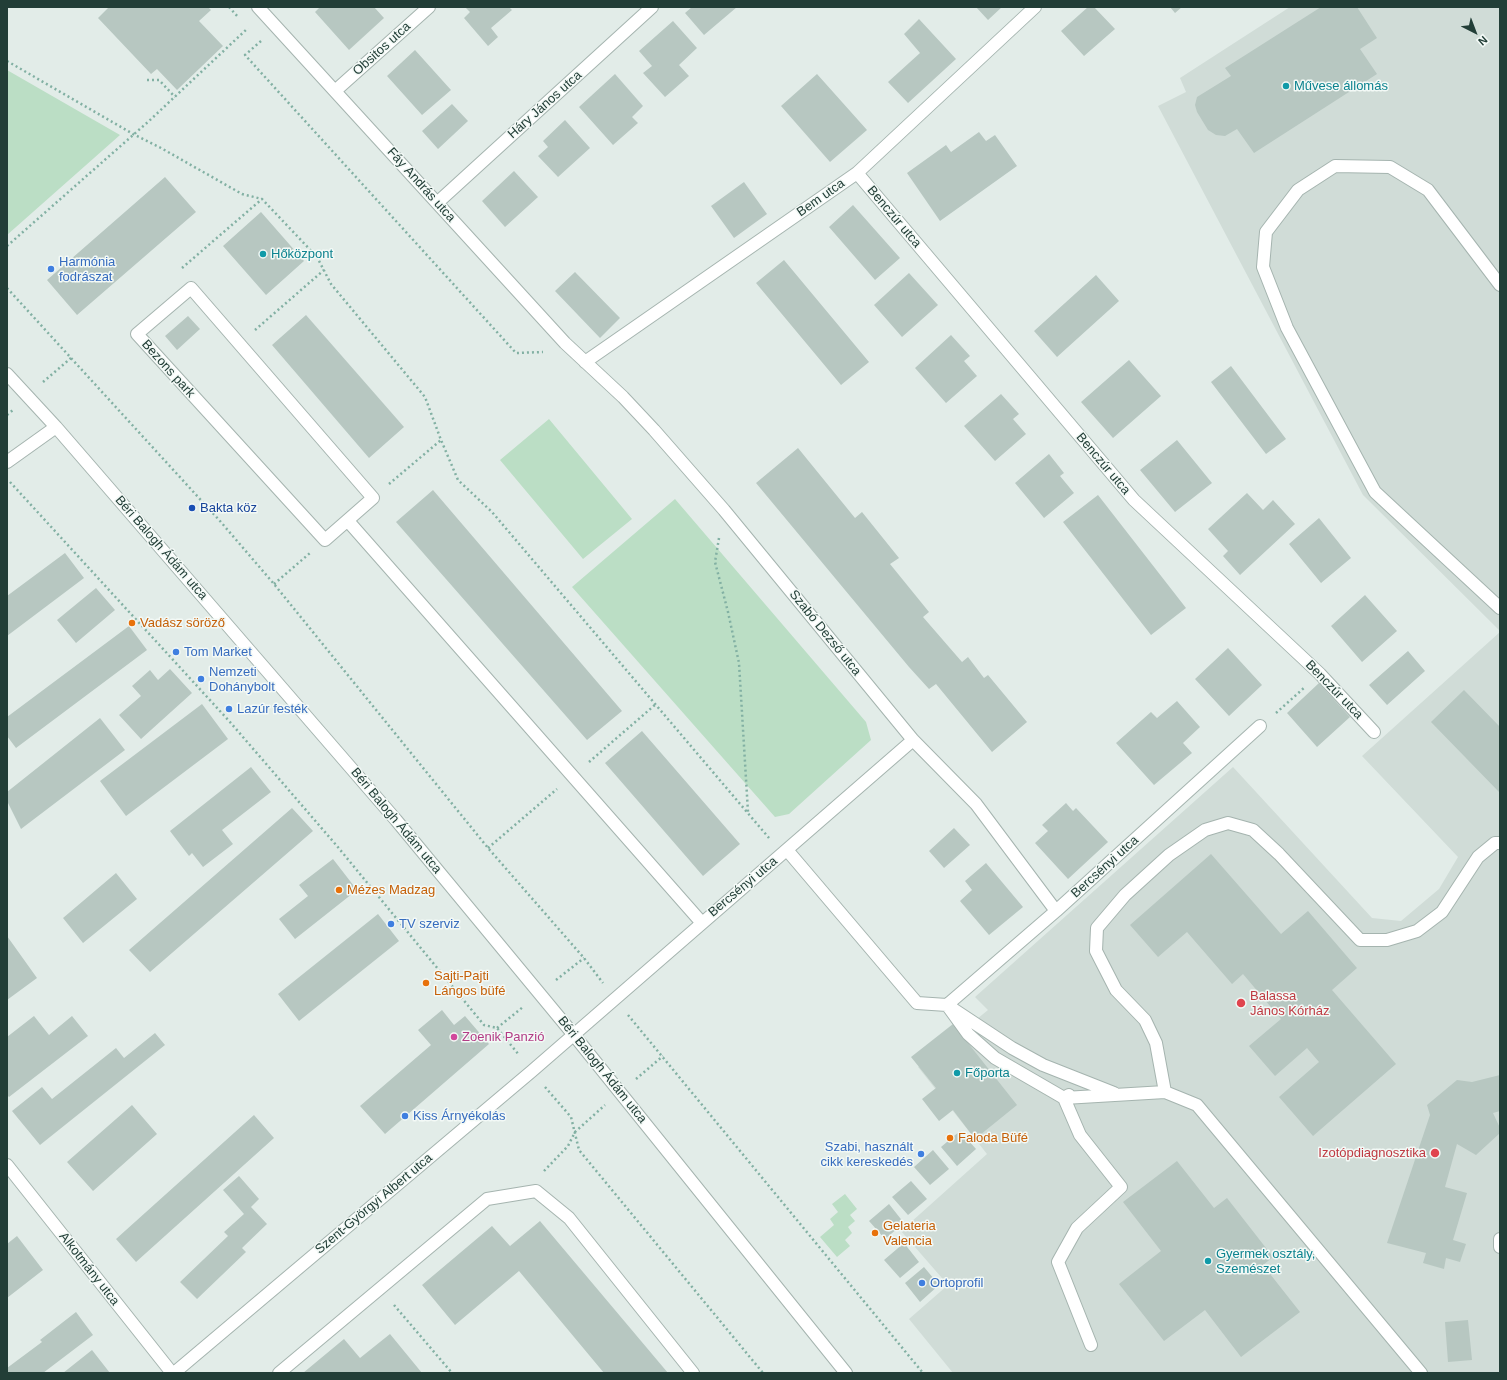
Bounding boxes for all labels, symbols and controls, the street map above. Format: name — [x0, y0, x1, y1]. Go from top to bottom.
north arrow — [1455, 12, 1495, 52]
street label: Obsitos utca — [350, 19, 414, 79]
text: N — [1476, 34, 1490, 48]
street label: Háry János utca — [505, 68, 585, 142]
place label: Művese állomás — [1294, 78, 1388, 94]
marker: Művese állomás — [1281, 81, 1291, 91]
street label: Fáy András utca — [384, 145, 458, 225]
street label: Bem utca — [794, 176, 848, 220]
street label: Benczúr utca — [864, 183, 924, 251]
place label: Hőközpont — [271, 246, 333, 262]
marker: Hőközpont — [258, 249, 268, 259]
place label: Harmónia fodrászat — [59, 254, 115, 285]
marker: Harmónia fodrászat — [46, 264, 56, 274]
street label: Bezons park — [138, 337, 198, 401]
street label: Benczúr utca — [1073, 430, 1133, 498]
street label: Béri Balogh Ádám utca — [111, 493, 211, 603]
place label: Bakta köz — [200, 500, 257, 516]
marker: Bakta köz — [187, 503, 197, 513]
street label: Szabó Dezső utca — [786, 587, 864, 679]
place label: Vadász söröző — [140, 615, 225, 631]
marker: Vadász söröző — [127, 618, 137, 628]
place label: Tom Market — [184, 644, 252, 660]
marker: Tom Market — [171, 647, 181, 657]
street label: Benczúr utca — [1302, 657, 1366, 723]
place label: Nemzeti Dohánybolt — [209, 664, 275, 695]
marker: Nemzeti Dohánybolt — [196, 674, 206, 684]
place label: Lazúr festék — [237, 701, 308, 717]
marker: Lazúr festék — [224, 704, 234, 714]
street label: Béri Balogh Ádám utca — [347, 765, 445, 877]
street label: Bercsényi utca — [1068, 833, 1142, 901]
street label: Bercsényi utca — [705, 854, 781, 920]
place label: Mézes Madzag — [347, 882, 435, 898]
marker: Mézes Madzag — [334, 885, 344, 895]
place label: TV szerviz — [399, 916, 460, 932]
marker: TV szerviz — [386, 919, 396, 929]
place label: Sajti-Pajti Lángos büfé — [434, 968, 506, 999]
marker: Sajti-Pajti Lángos büfé — [421, 978, 431, 988]
place label: Balassa János Kórház — [1250, 988, 1329, 1019]
marker: Balassa János Kórház — [1235, 997, 1247, 1009]
street label: Béri Balogh Ádám utca — [554, 1013, 650, 1127]
place label: Zoenik Panzió — [462, 1029, 544, 1045]
marker: Zoenik Panzió — [449, 1032, 459, 1042]
place label: Főporta — [965, 1065, 1010, 1081]
marker: Főporta — [952, 1068, 962, 1078]
place label: Kiss Árnyékolás — [413, 1108, 505, 1124]
marker: Kiss Árnyékolás — [400, 1111, 410, 1121]
place label: Faloda Büfé — [958, 1130, 1028, 1146]
marker: Faloda Büfé — [945, 1133, 955, 1143]
place label: Szabi, használt cikk kereskedés — [821, 1139, 913, 1170]
place label: Izotópdiagnosztika — [1318, 1145, 1426, 1161]
marker: Izotópdiagnosztika — [1429, 1147, 1441, 1159]
marker: Szabi, használt cikk kereskedés — [916, 1149, 926, 1159]
street label: Szent-Györgyi Albert utca — [312, 1150, 436, 1258]
place label: Gelateria Valencia — [883, 1218, 936, 1249]
marker: Gelateria Valencia — [870, 1228, 880, 1238]
street label: Alkotmány utca — [55, 1229, 123, 1309]
place label: Gyermek osztály, Szemészet — [1216, 1246, 1315, 1277]
marker: Gyermek osztály, Szemészet — [1203, 1256, 1213, 1266]
place label: Ortoprofil — [930, 1275, 983, 1291]
marker: Ortoprofil — [917, 1278, 927, 1288]

